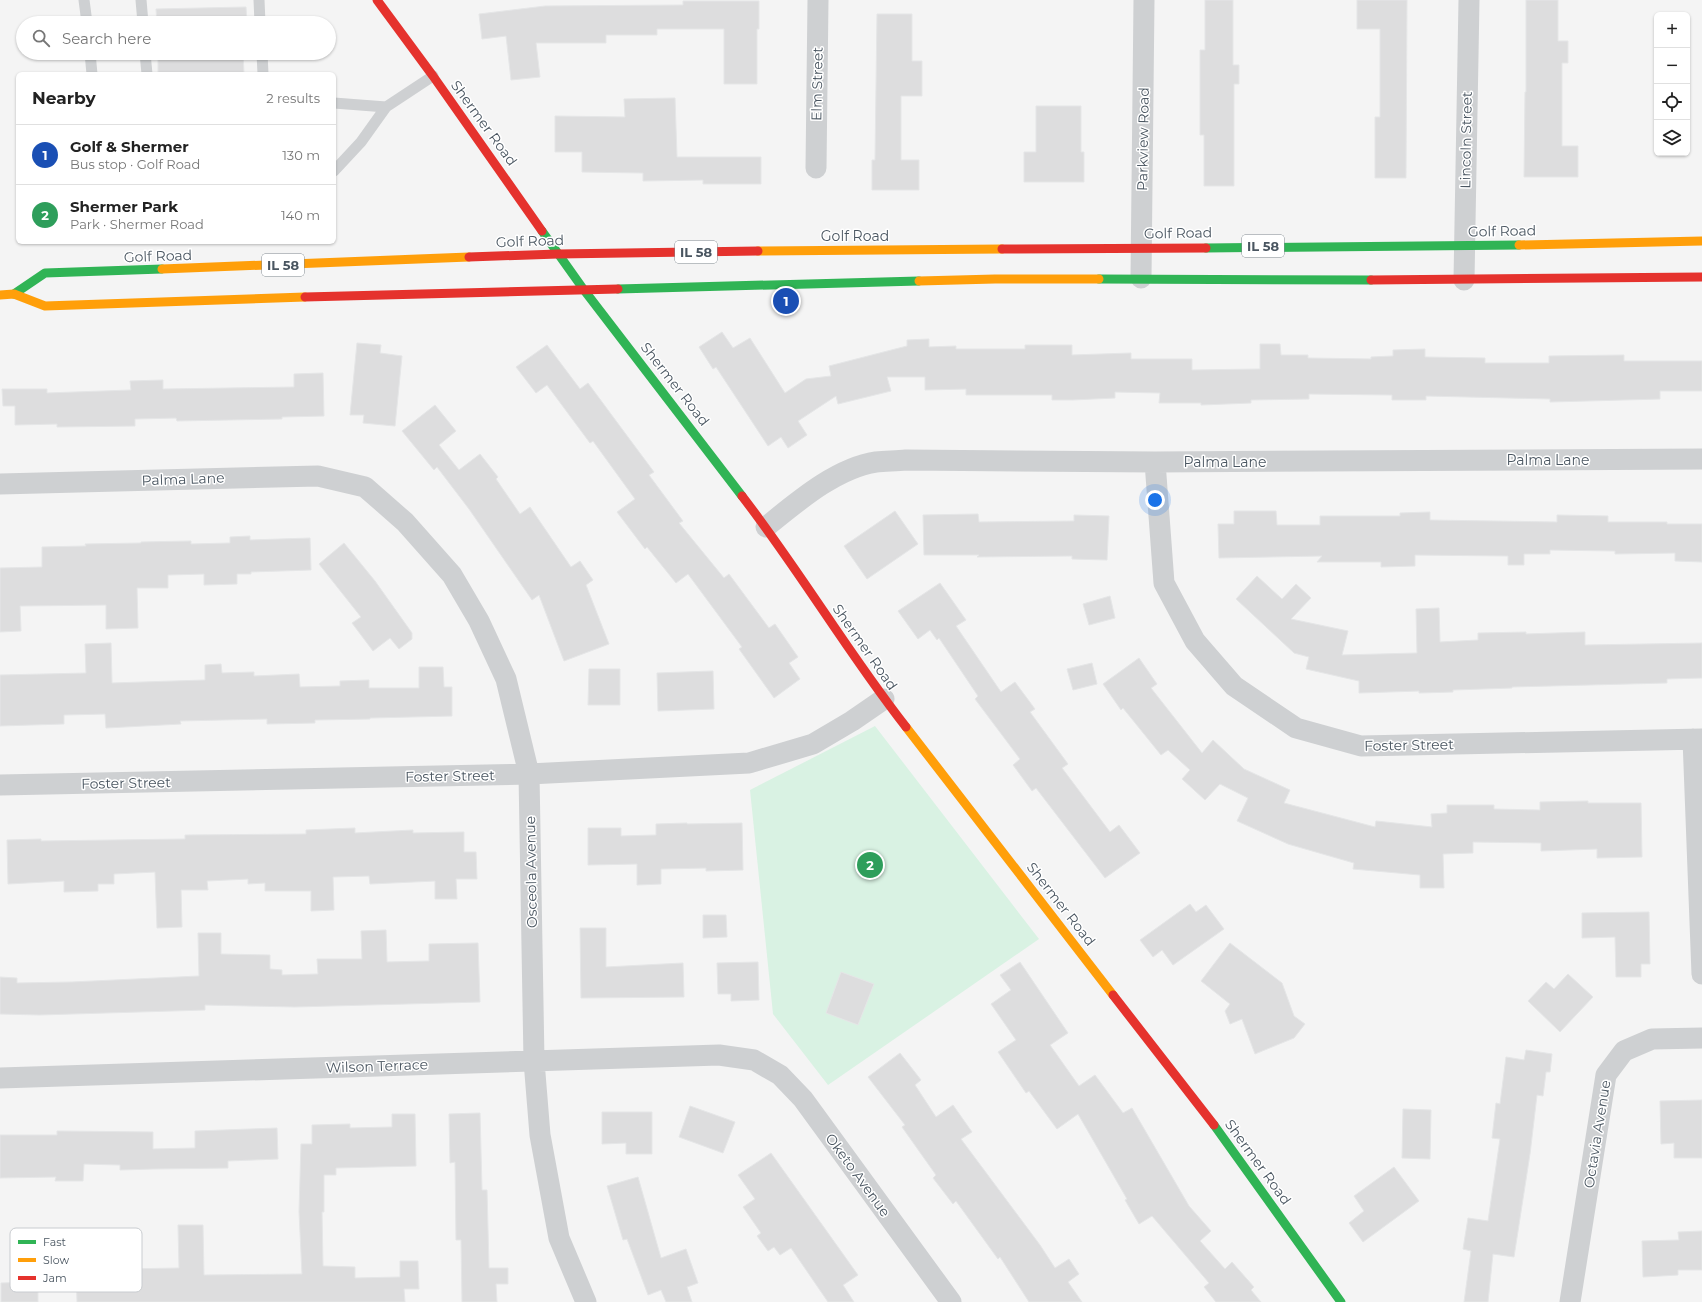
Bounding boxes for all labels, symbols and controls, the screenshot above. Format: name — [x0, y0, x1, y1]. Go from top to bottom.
map controls — [1654, 12, 1690, 156]
button: + — [1654, 12, 1690, 48]
search box — [16, 16, 336, 60]
icon: search — [30, 27, 52, 49]
text: Search here — [62, 29, 151, 48]
street label: Elm Street — [807, 47, 827, 121]
button: − — [1654, 48, 1690, 84]
street label: Shermer Road — [447, 77, 521, 169]
button: locate — [1654, 84, 1690, 120]
street label: Parkview Road — [1133, 87, 1153, 191]
text: Nearby — [32, 88, 96, 108]
text: 2 results — [266, 90, 320, 106]
street label: Lincoln Street — [1456, 91, 1476, 189]
button: layers — [1654, 120, 1690, 156]
text: Golf & Shermer — [70, 137, 189, 156]
text: 1 — [42, 147, 48, 163]
text: 130 m — [282, 147, 320, 163]
text: Bus stop · Golf Road — [70, 156, 200, 172]
text: Shermer Park — [70, 197, 178, 216]
text: 2 — [41, 207, 49, 223]
text: 140 m — [281, 207, 320, 223]
text: Park · Shermer Road — [70, 216, 204, 232]
street label: Golf Road — [1468, 221, 1536, 241]
street label: Golf Road — [1144, 223, 1212, 243]
street label: Golf Road — [821, 227, 889, 245]
street label: Golf Road — [496, 231, 564, 251]
road number: IL 58 — [1242, 235, 1284, 257]
road number: IL 58 — [675, 241, 717, 263]
street label: Golf Road — [124, 246, 192, 266]
road number: IL 58 — [262, 254, 304, 276]
pin: 1 — [773, 286, 799, 316]
street label: Shermer Road — [637, 339, 713, 429]
street label: Palma Lane — [1506, 451, 1590, 469]
street label: Palma Lane — [1183, 453, 1267, 471]
street label: Palma Lane — [141, 469, 225, 489]
your location — [1145, 490, 1165, 510]
street label: Shermer Road — [829, 600, 901, 694]
street label: Foster Street — [1364, 735, 1454, 755]
street label: Foster Street — [405, 766, 495, 786]
street label: Foster Street — [81, 773, 171, 793]
street label: Osceola Avenue — [521, 816, 541, 928]
pin: 2 — [857, 850, 883, 880]
street label: Shermer Road — [1023, 859, 1099, 949]
street label: Wilson Terrace — [326, 1055, 428, 1077]
street label: Octavia Avenue — [1580, 1079, 1614, 1189]
street label: Shermer Road — [1221, 1116, 1295, 1208]
street label: Oketo Avenue — [822, 1130, 894, 1220]
legend — [10, 1228, 142, 1292]
text: Fast — [43, 1235, 67, 1249]
text: Slow — [43, 1253, 69, 1267]
text: Jam — [42, 1271, 67, 1285]

